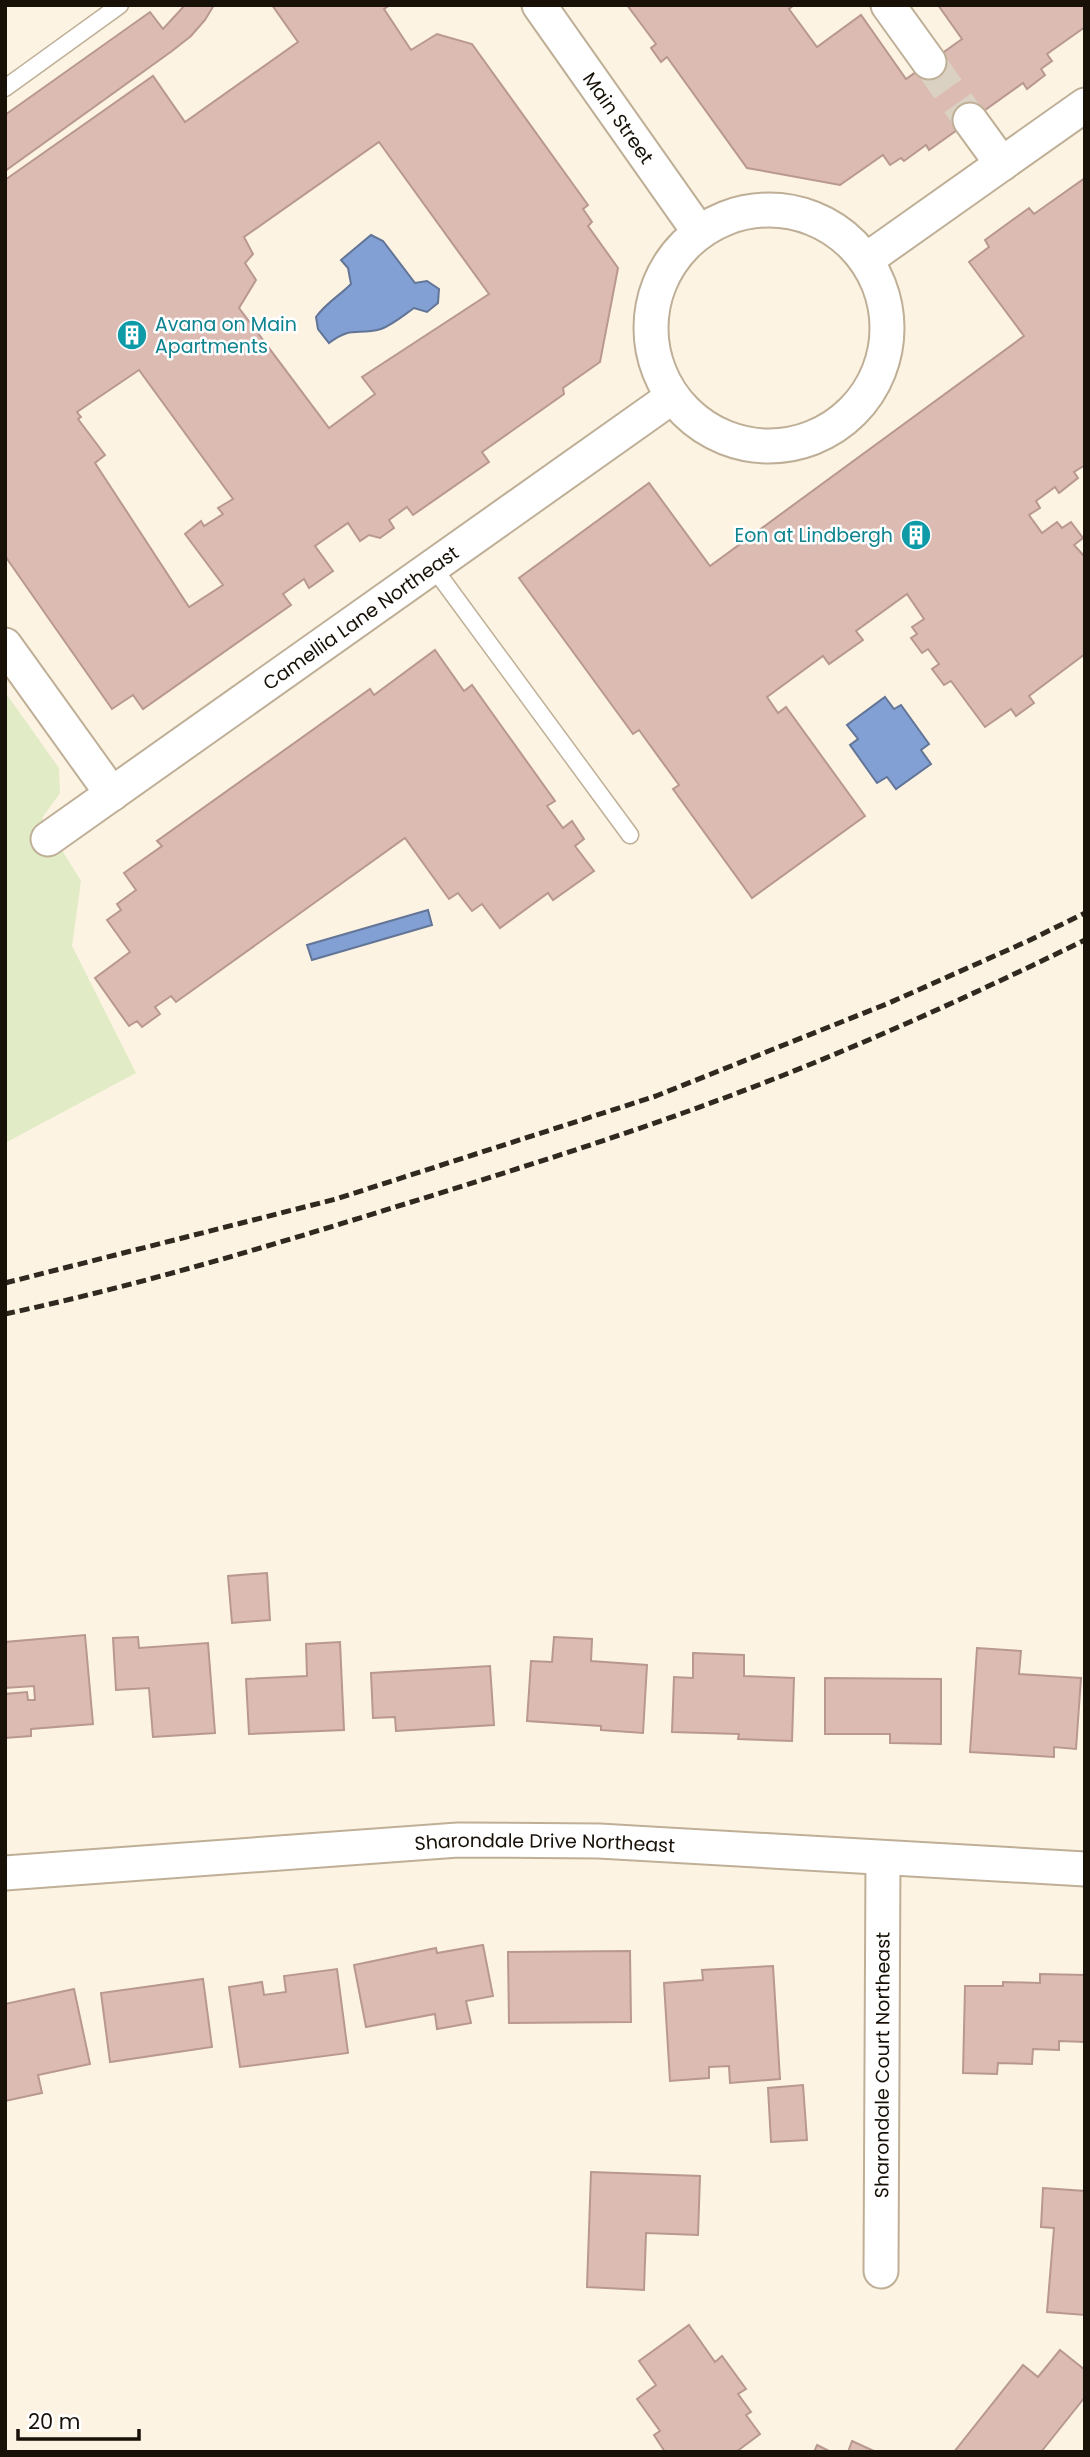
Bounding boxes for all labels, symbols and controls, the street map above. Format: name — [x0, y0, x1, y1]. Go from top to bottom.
street label: Main Street — [576, 67, 660, 170]
place label: Avana on Main Apartments — [155, 311, 297, 360]
building icon: Avana on Main Apartments — [115, 318, 149, 352]
building icon: Eon at Lindbergh — [899, 518, 933, 552]
place label: Eon at Lindbergh — [734, 522, 893, 549]
street label: Camellia Lane Northeast — [257, 539, 464, 697]
street label: Sharondale Drive Northeast — [414, 1827, 676, 1859]
street label: Sharondale Court Northeast — [868, 1932, 897, 2198]
scale bar — [18, 2398, 138, 2442]
text: 20 m — [28, 2407, 81, 2436]

